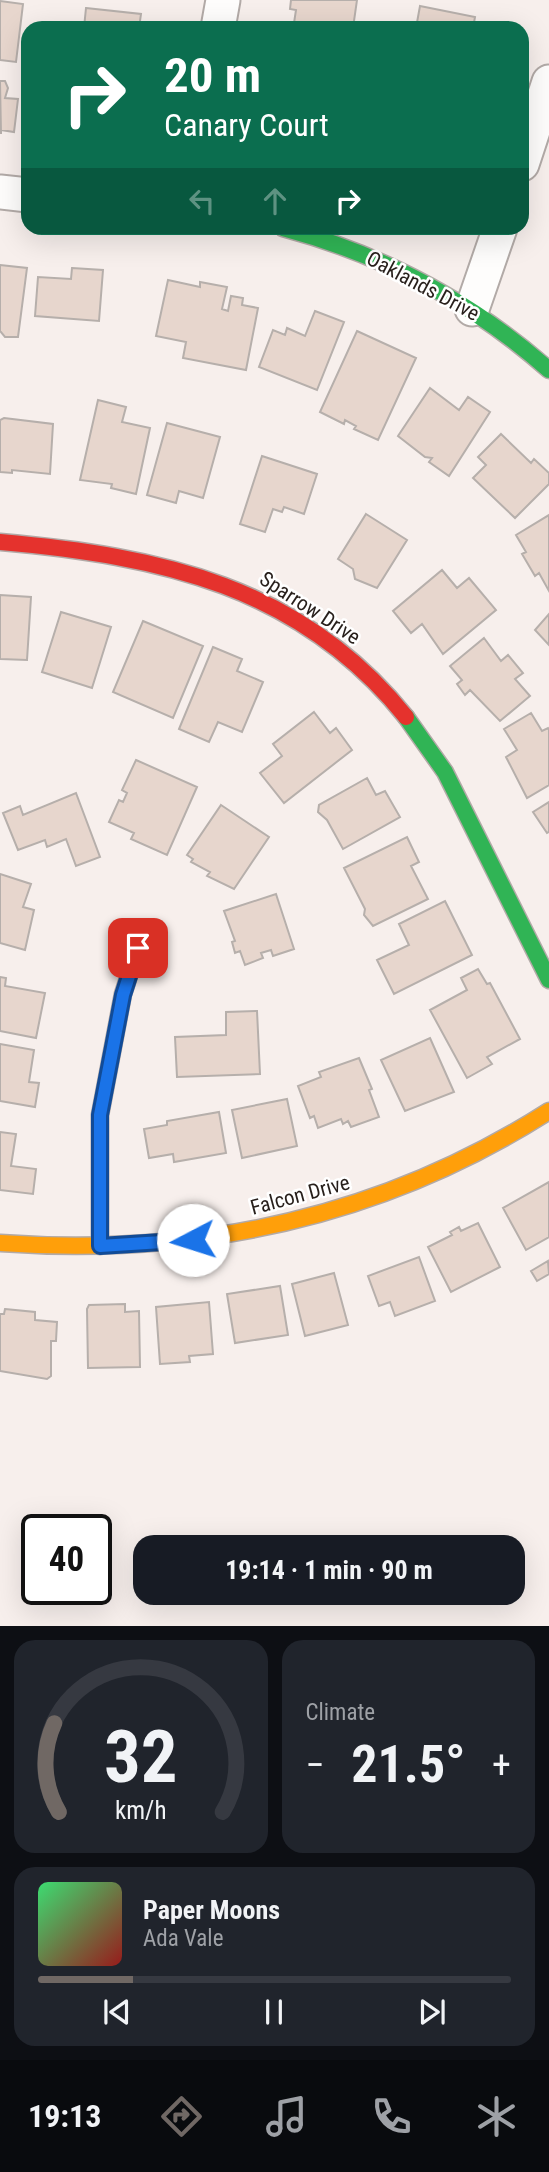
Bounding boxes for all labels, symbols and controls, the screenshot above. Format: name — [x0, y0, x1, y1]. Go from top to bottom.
text: 20 m — [164, 47, 261, 104]
icon: right — [49, 49, 140, 140]
text: Canary Court — [164, 106, 329, 144]
icon: left — [183, 182, 221, 220]
icon: ahead — [256, 182, 294, 220]
icon: right — [329, 182, 367, 220]
street label: Oaklands Drive — [363, 246, 483, 326]
street label: Sparrow Drive — [255, 567, 365, 649]
pin — [108, 918, 168, 978]
icon: arrive — [119, 929, 157, 967]
street label: Falcon Drive — [248, 1170, 352, 1220]
position arrow — [156, 1203, 230, 1277]
speed limit sign: 40 — [21, 1514, 112, 1605]
text: 19:14 · 1 min · 90 m — [225, 1555, 433, 1585]
text: Climate — [306, 1699, 375, 1726]
text: 32 — [104, 1715, 178, 1801]
text: 21.5° — [351, 1734, 465, 1795]
text: − — [306, 1743, 325, 1787]
text: + — [492, 1743, 511, 1787]
text: km/h — [115, 1796, 166, 1825]
text: Paper Moons — [143, 1895, 280, 1925]
text: Ada Vale — [143, 1925, 223, 1952]
icon: previous — [98, 1993, 136, 2031]
icon: pause — [255, 1993, 293, 2031]
icon: next — [413, 1993, 451, 2031]
icon: directions — [157, 2092, 206, 2141]
icon: music — [262, 2092, 311, 2141]
icon: phone — [367, 2092, 416, 2141]
icon: climate — [472, 2092, 521, 2141]
text: 19:13 — [28, 2097, 101, 2135]

